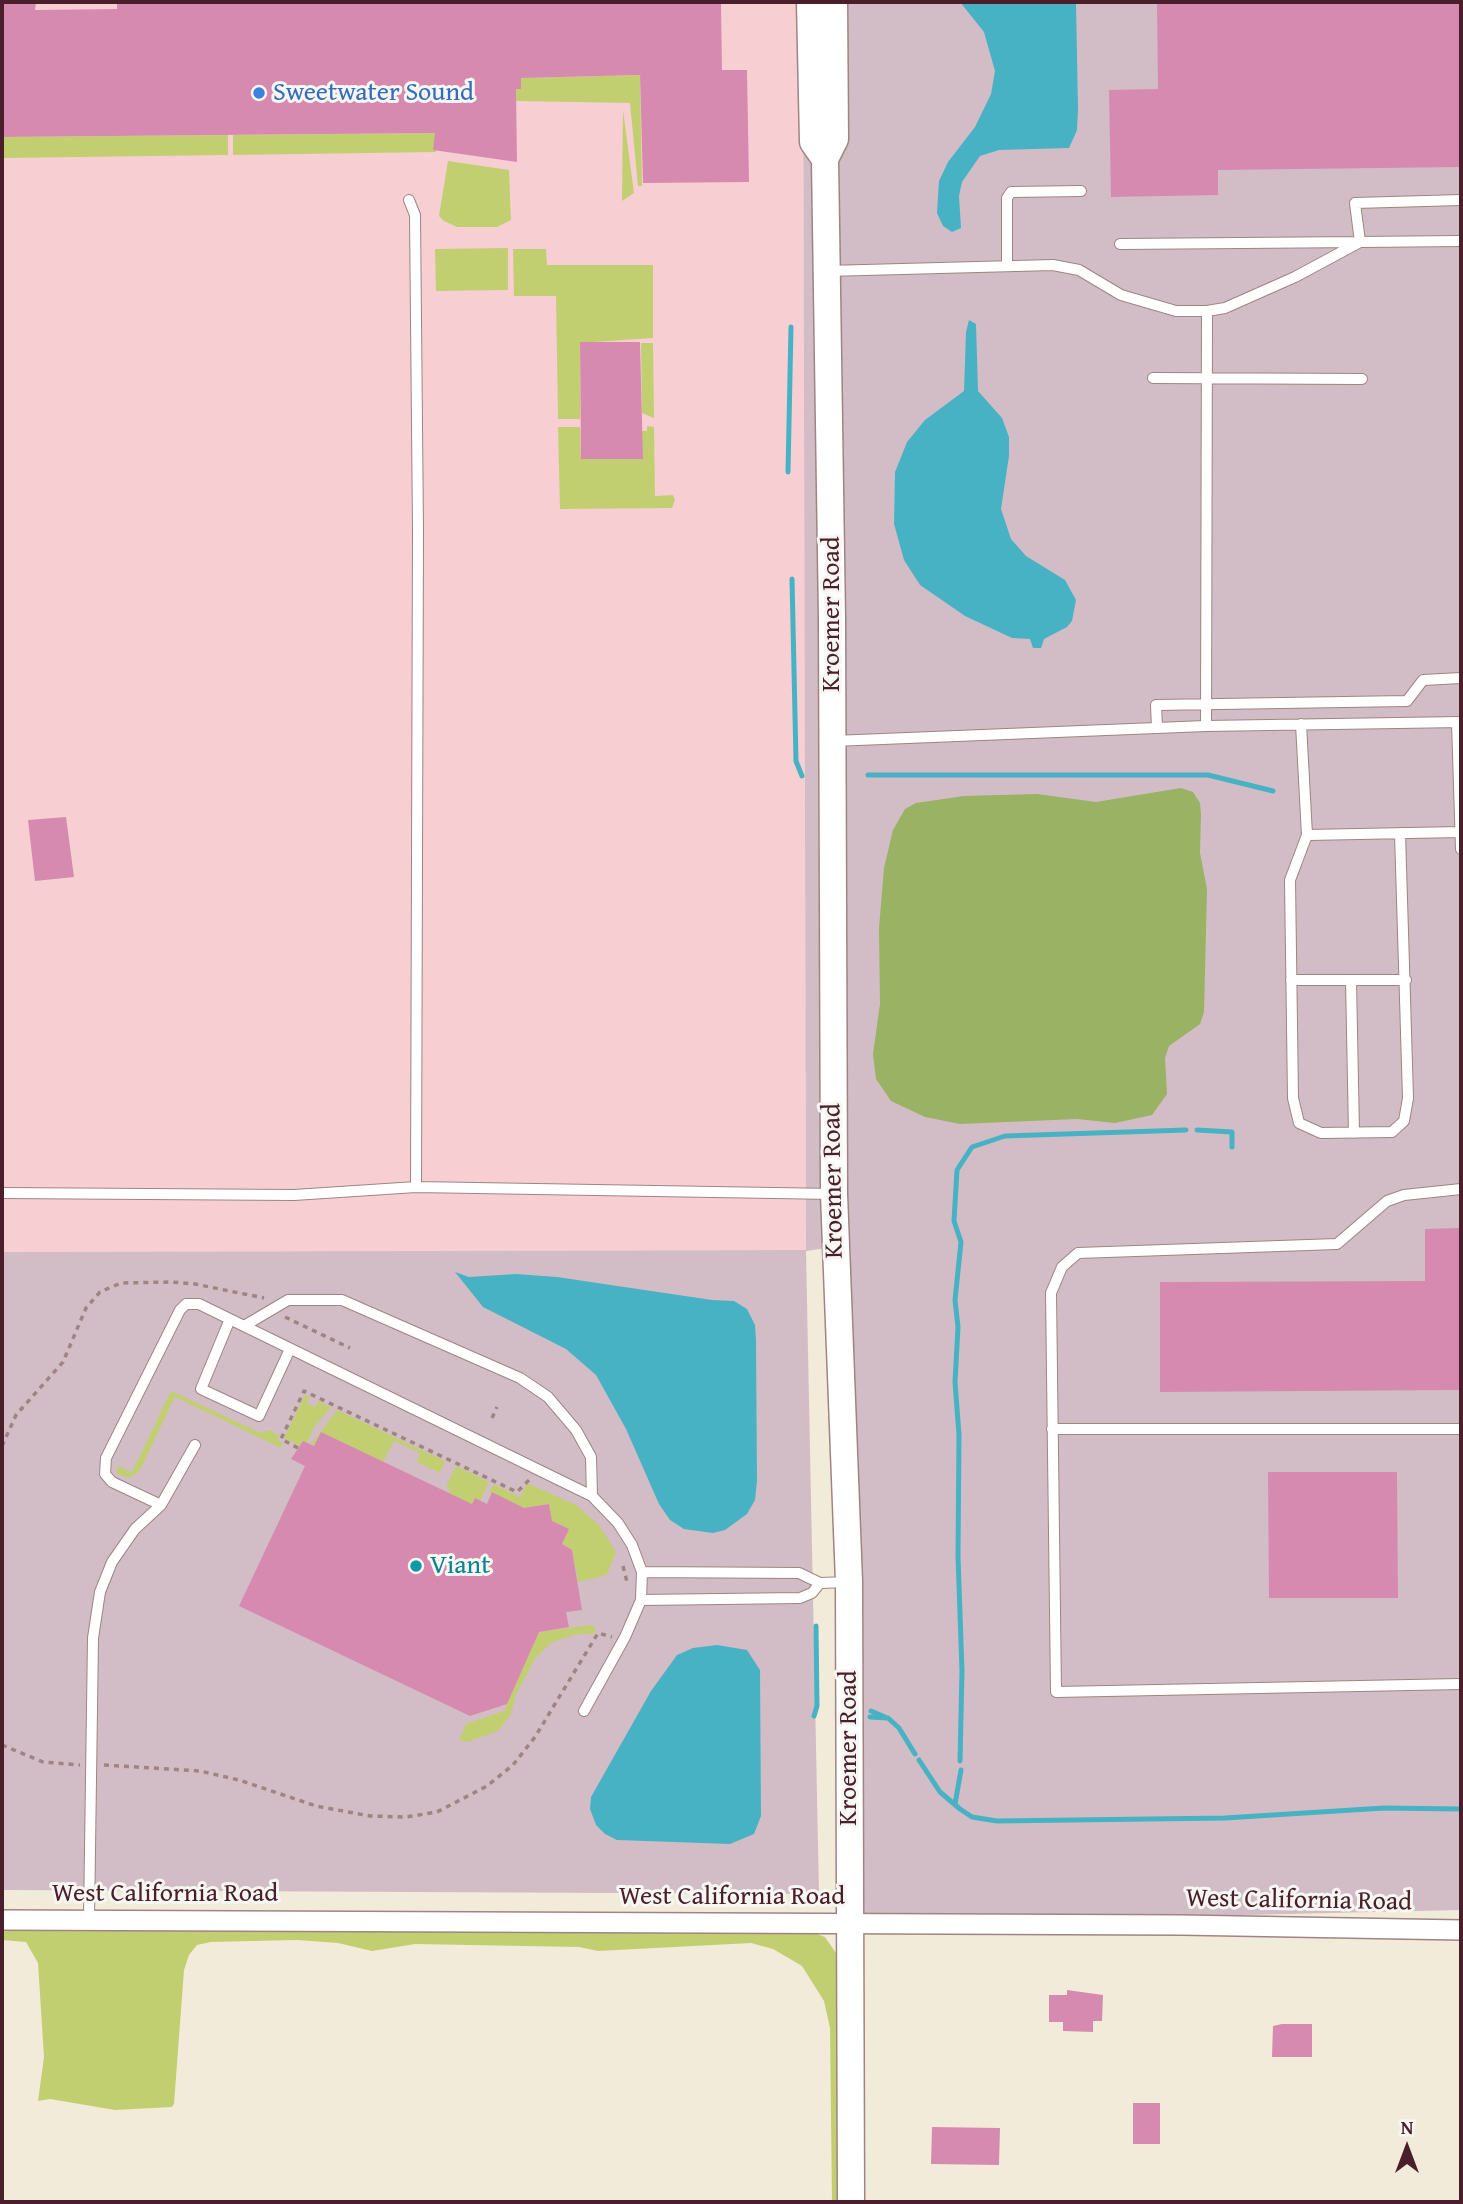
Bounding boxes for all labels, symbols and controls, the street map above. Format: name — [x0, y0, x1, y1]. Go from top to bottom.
place label: Sweetwater Sound — [273, 77, 474, 109]
marker: Sweetwater Sound — [251, 85, 267, 101]
street label: Kroemer Road — [816, 536, 848, 692]
street label: Kroemer Road — [817, 1103, 851, 1259]
place label: Viant — [430, 1550, 490, 1582]
marker: Viant — [408, 1558, 424, 1574]
street label: Kroemer Road — [833, 1670, 865, 1826]
street label: West California Road — [52, 1878, 278, 1910]
street label: West California Road — [619, 1881, 845, 1913]
street label: West California Road — [1186, 1883, 1412, 1919]
north arrow — [1372, 2113, 1442, 2183]
text: N — [1401, 2113, 1413, 2141]

